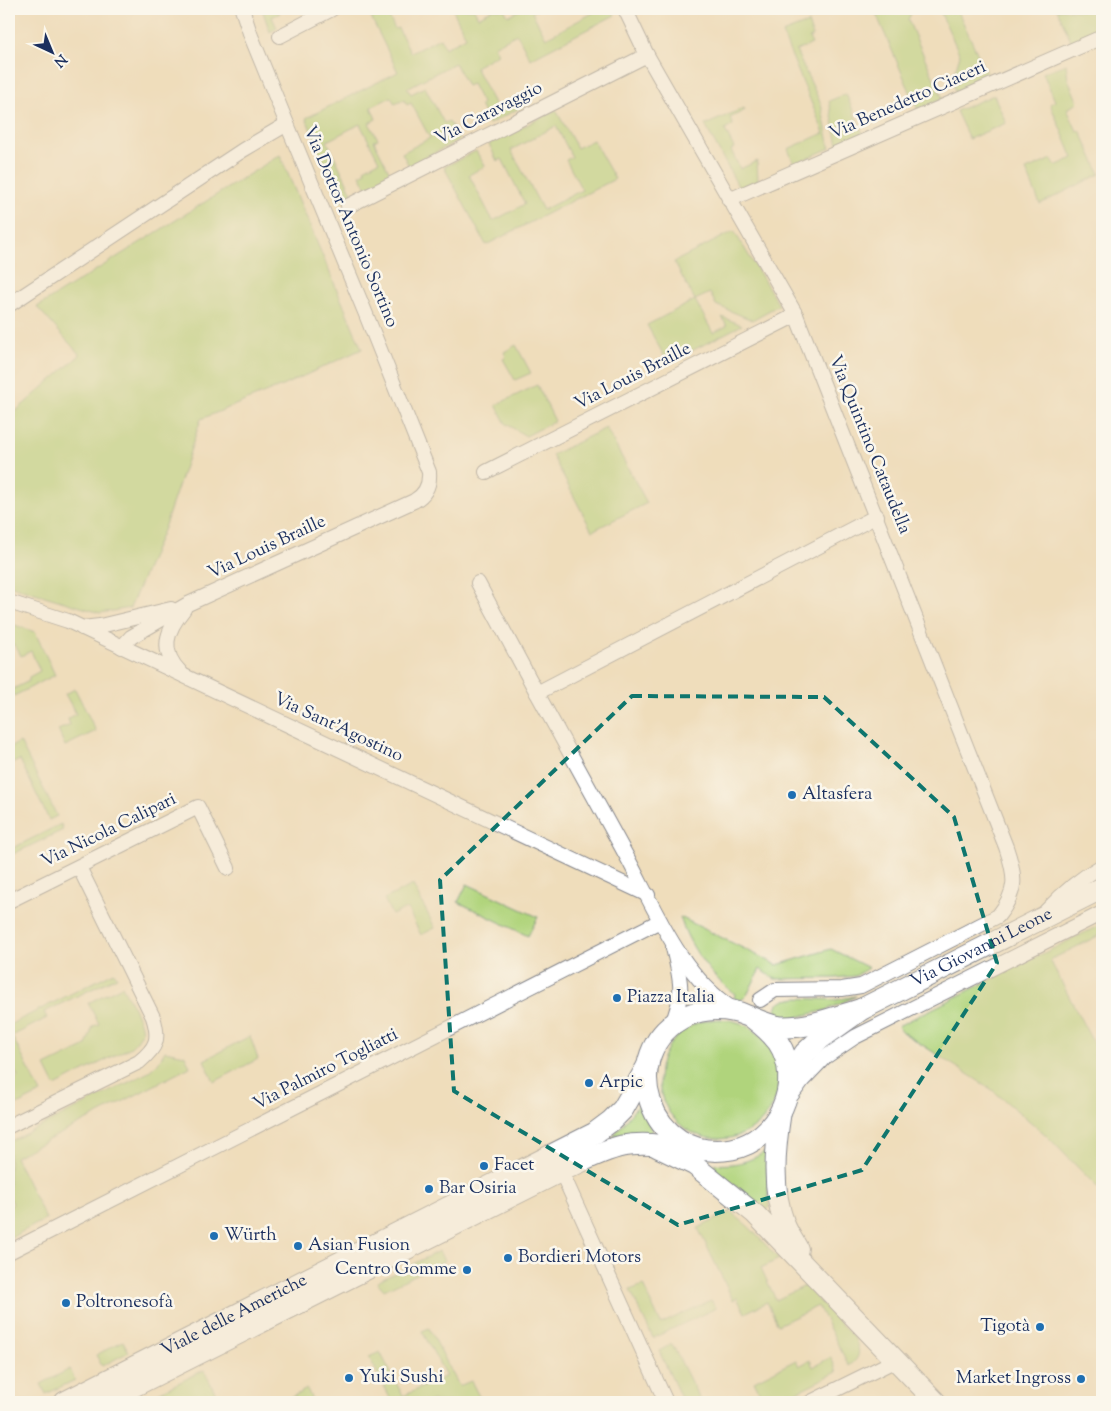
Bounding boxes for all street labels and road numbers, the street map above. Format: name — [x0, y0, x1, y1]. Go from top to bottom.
street label: Via Benedetto Ciaceri — [825, 55, 991, 147]
street label: Via Caravaggio — [431, 76, 547, 152]
street label: Via Dottor Antonio Sortino — [296, 122, 404, 332]
street label: Via Louis Braille — [570, 336, 696, 418]
street label: Via Quintino Cataudella — [821, 352, 917, 538]
street label: Via Louis Braille — [204, 509, 330, 587]
street label: Via Sant'Agostino — [269, 687, 407, 770]
street label: Via Nicola Calipari — [37, 787, 181, 875]
street label: Via Giovanni Leone — [906, 902, 1057, 995]
street label: Via Palmiro Togliatti — [249, 1022, 403, 1118]
street label: Viale delle Americhe — [157, 1268, 312, 1364]

